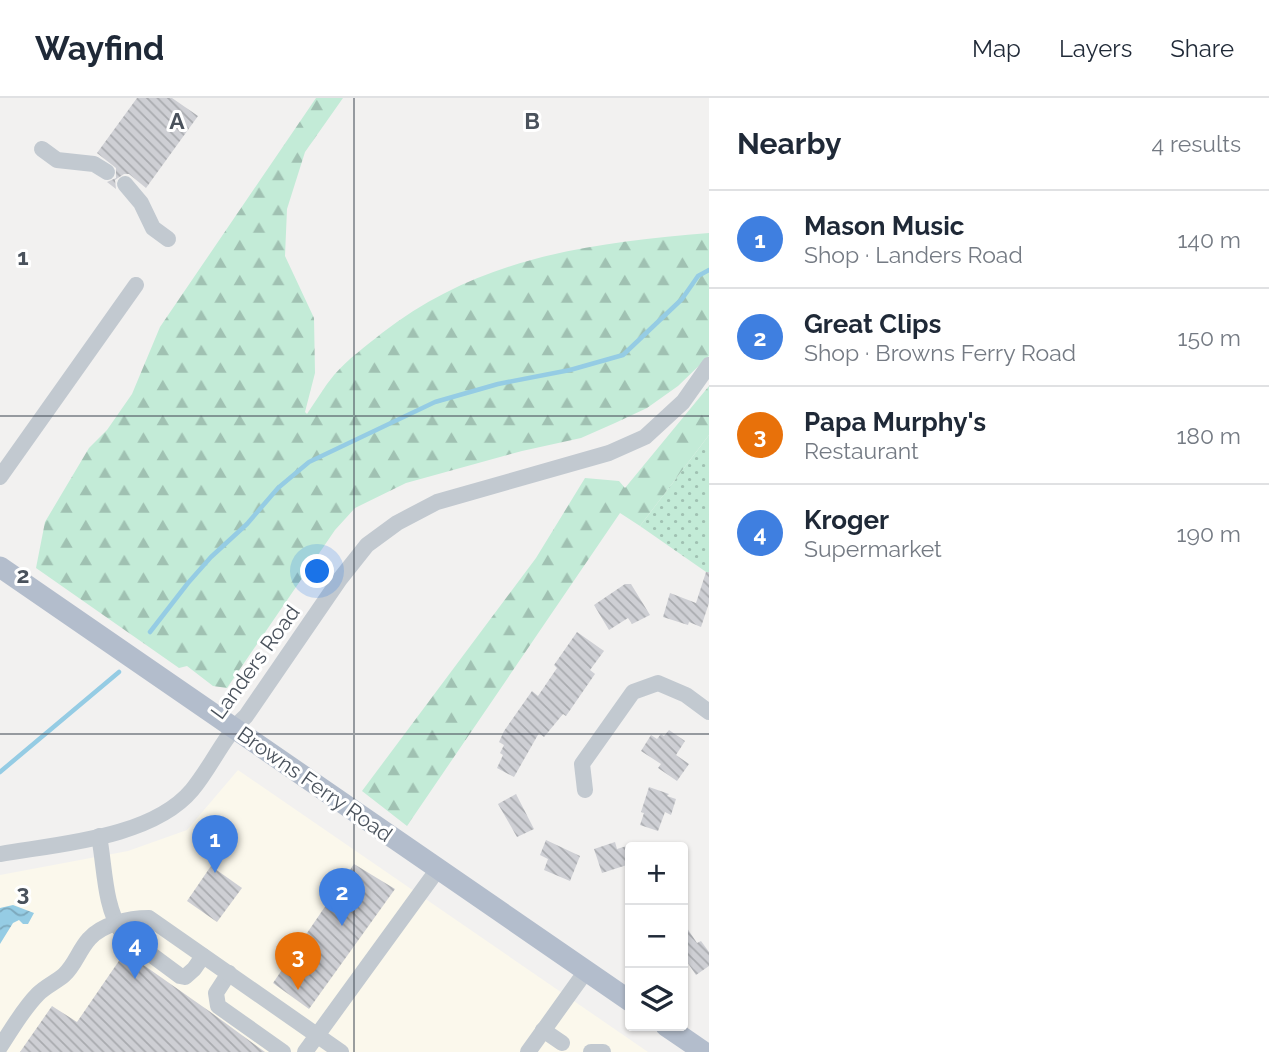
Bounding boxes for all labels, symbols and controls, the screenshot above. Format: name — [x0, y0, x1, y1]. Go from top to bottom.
text: Wayfind — [35, 29, 164, 68]
text: Map — [972, 34, 1021, 63]
text: Layers — [1059, 34, 1132, 63]
text: Share — [1170, 34, 1234, 63]
text: A — [169, 107, 185, 134]
text: B — [524, 107, 540, 134]
text: Nearby — [737, 126, 841, 161]
text: 4 results — [1152, 130, 1241, 157]
text: Mason Music — [804, 211, 965, 241]
text: 1 — [754, 226, 766, 253]
text: 140 m — [1178, 226, 1241, 253]
text: Shop · Landers Road — [804, 241, 1023, 268]
text: 1 — [17, 243, 29, 270]
text: Great Clips — [804, 309, 941, 339]
text: 2 — [754, 324, 766, 351]
text: 150 m — [1178, 324, 1241, 351]
text: Shop · Browns Ferry Road — [804, 339, 1076, 366]
text: Papa Murphy's — [804, 407, 986, 437]
text: 3 — [754, 422, 766, 449]
text: 180 m — [1176, 422, 1241, 449]
text: Restaurant — [804, 437, 919, 464]
text: Kroger — [804, 505, 889, 535]
text: 4 — [753, 520, 767, 547]
text: 190 m — [1177, 520, 1241, 547]
text: Supermarket — [804, 535, 942, 562]
your location — [300, 554, 334, 588]
text: 2 — [17, 561, 29, 588]
street label: Landers Road — [205, 600, 305, 724]
street label: Browns Ferry Road — [233, 721, 397, 847]
pin: 1 — [192, 815, 238, 873]
map controls — [625, 842, 688, 1031]
button: + — [625, 842, 688, 905]
pin: 2 — [319, 868, 365, 926]
text: 3 — [17, 879, 29, 906]
button: − — [625, 905, 688, 968]
pin: 4 — [112, 921, 158, 979]
pin: 3 — [275, 932, 321, 990]
button: layers — [625, 968, 688, 1031]

